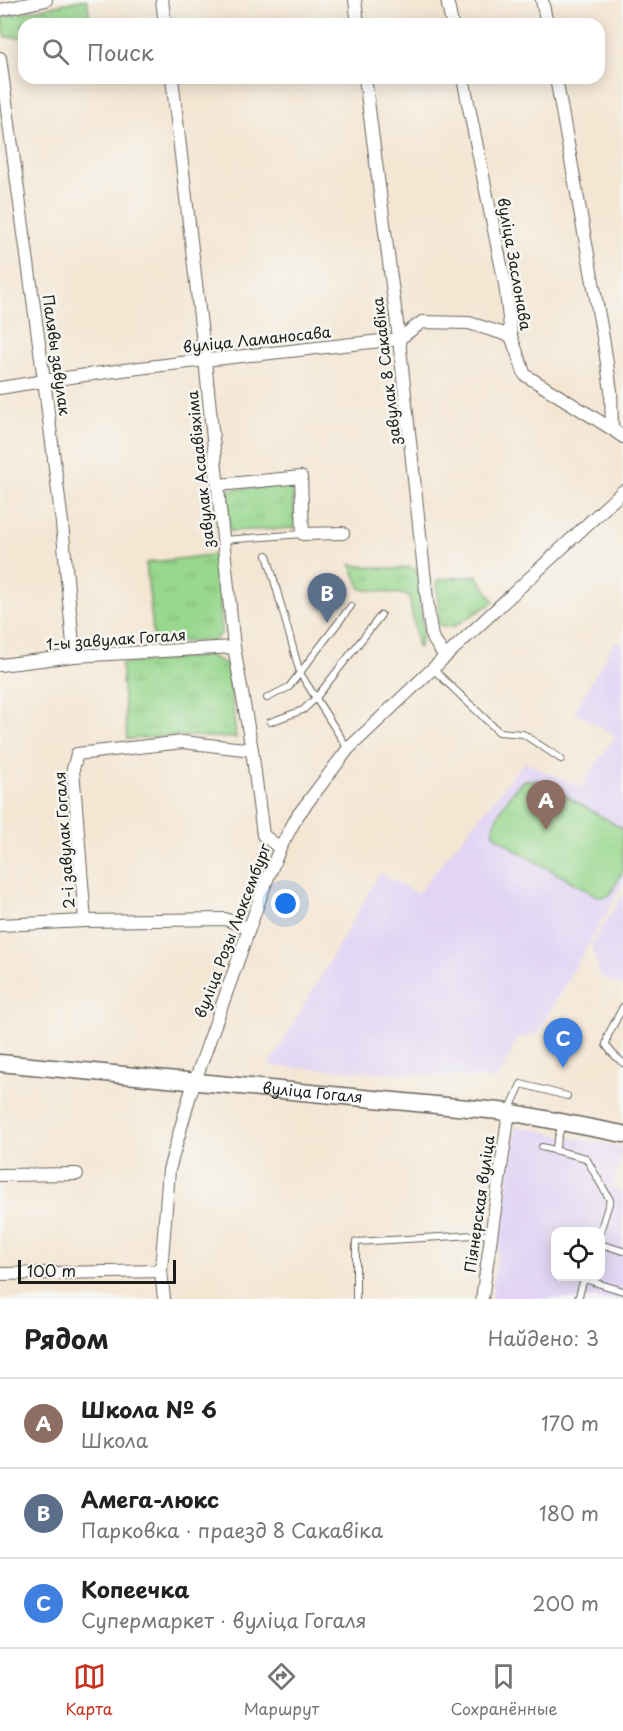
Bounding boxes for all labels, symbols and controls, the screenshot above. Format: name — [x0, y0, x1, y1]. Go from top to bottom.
search box — [18, 18, 605, 84]
icon: search — [39, 35, 72, 68]
text: Поиск — [87, 35, 154, 68]
street label: вуліца Заслонава — [492, 196, 539, 332]
street label: Палявы завулак — [38, 293, 77, 417]
street label: завулак 8 Сакавіка — [365, 296, 406, 447]
street label: вуліца Ламаносава — [182, 319, 333, 358]
street label: завулак Асаавіяхіма — [180, 389, 219, 550]
pin: B — [308, 574, 346, 623]
street label: 1-ы завулак Гогаля — [45, 622, 187, 655]
street label: 2-і завулак Гогаля — [47, 771, 80, 909]
pin: A — [526, 780, 566, 830]
street label: вуліца Розы Люксембург — [188, 840, 276, 1021]
your location — [271, 889, 300, 918]
pin: C — [544, 1018, 582, 1068]
street label: вуліца Гогаля — [261, 1075, 364, 1108]
street label: Піянерская вуліца — [458, 1133, 500, 1274]
map controls — [551, 1227, 605, 1281]
button: locate — [551, 1227, 605, 1281]
scale bar — [18, 1257, 176, 1284]
text: 100 m — [27, 1258, 76, 1282]
text: Рядом — [24, 1319, 109, 1358]
text: Найдено: 3 — [488, 1323, 599, 1353]
text: Школа № 6 — [81, 1392, 217, 1425]
text: A — [36, 1408, 51, 1438]
text: 170 m — [541, 1408, 599, 1438]
text: Школа — [81, 1425, 148, 1455]
text: Амега-люкс — [81, 1482, 219, 1515]
text: B — [37, 1498, 50, 1528]
text: 180 m — [539, 1498, 599, 1528]
text: Парковка · праезд 8 Сакавіка — [81, 1515, 383, 1545]
text: Копеечка — [81, 1572, 189, 1605]
text: C — [36, 1588, 51, 1618]
text: 200 m — [532, 1588, 599, 1618]
text: Супермаркет · вуліца Гогаля — [81, 1605, 367, 1635]
tab: Карта — [66, 1660, 113, 1720]
tab: Маршрут — [244, 1660, 319, 1720]
tab: Сохранённые — [450, 1660, 557, 1720]

